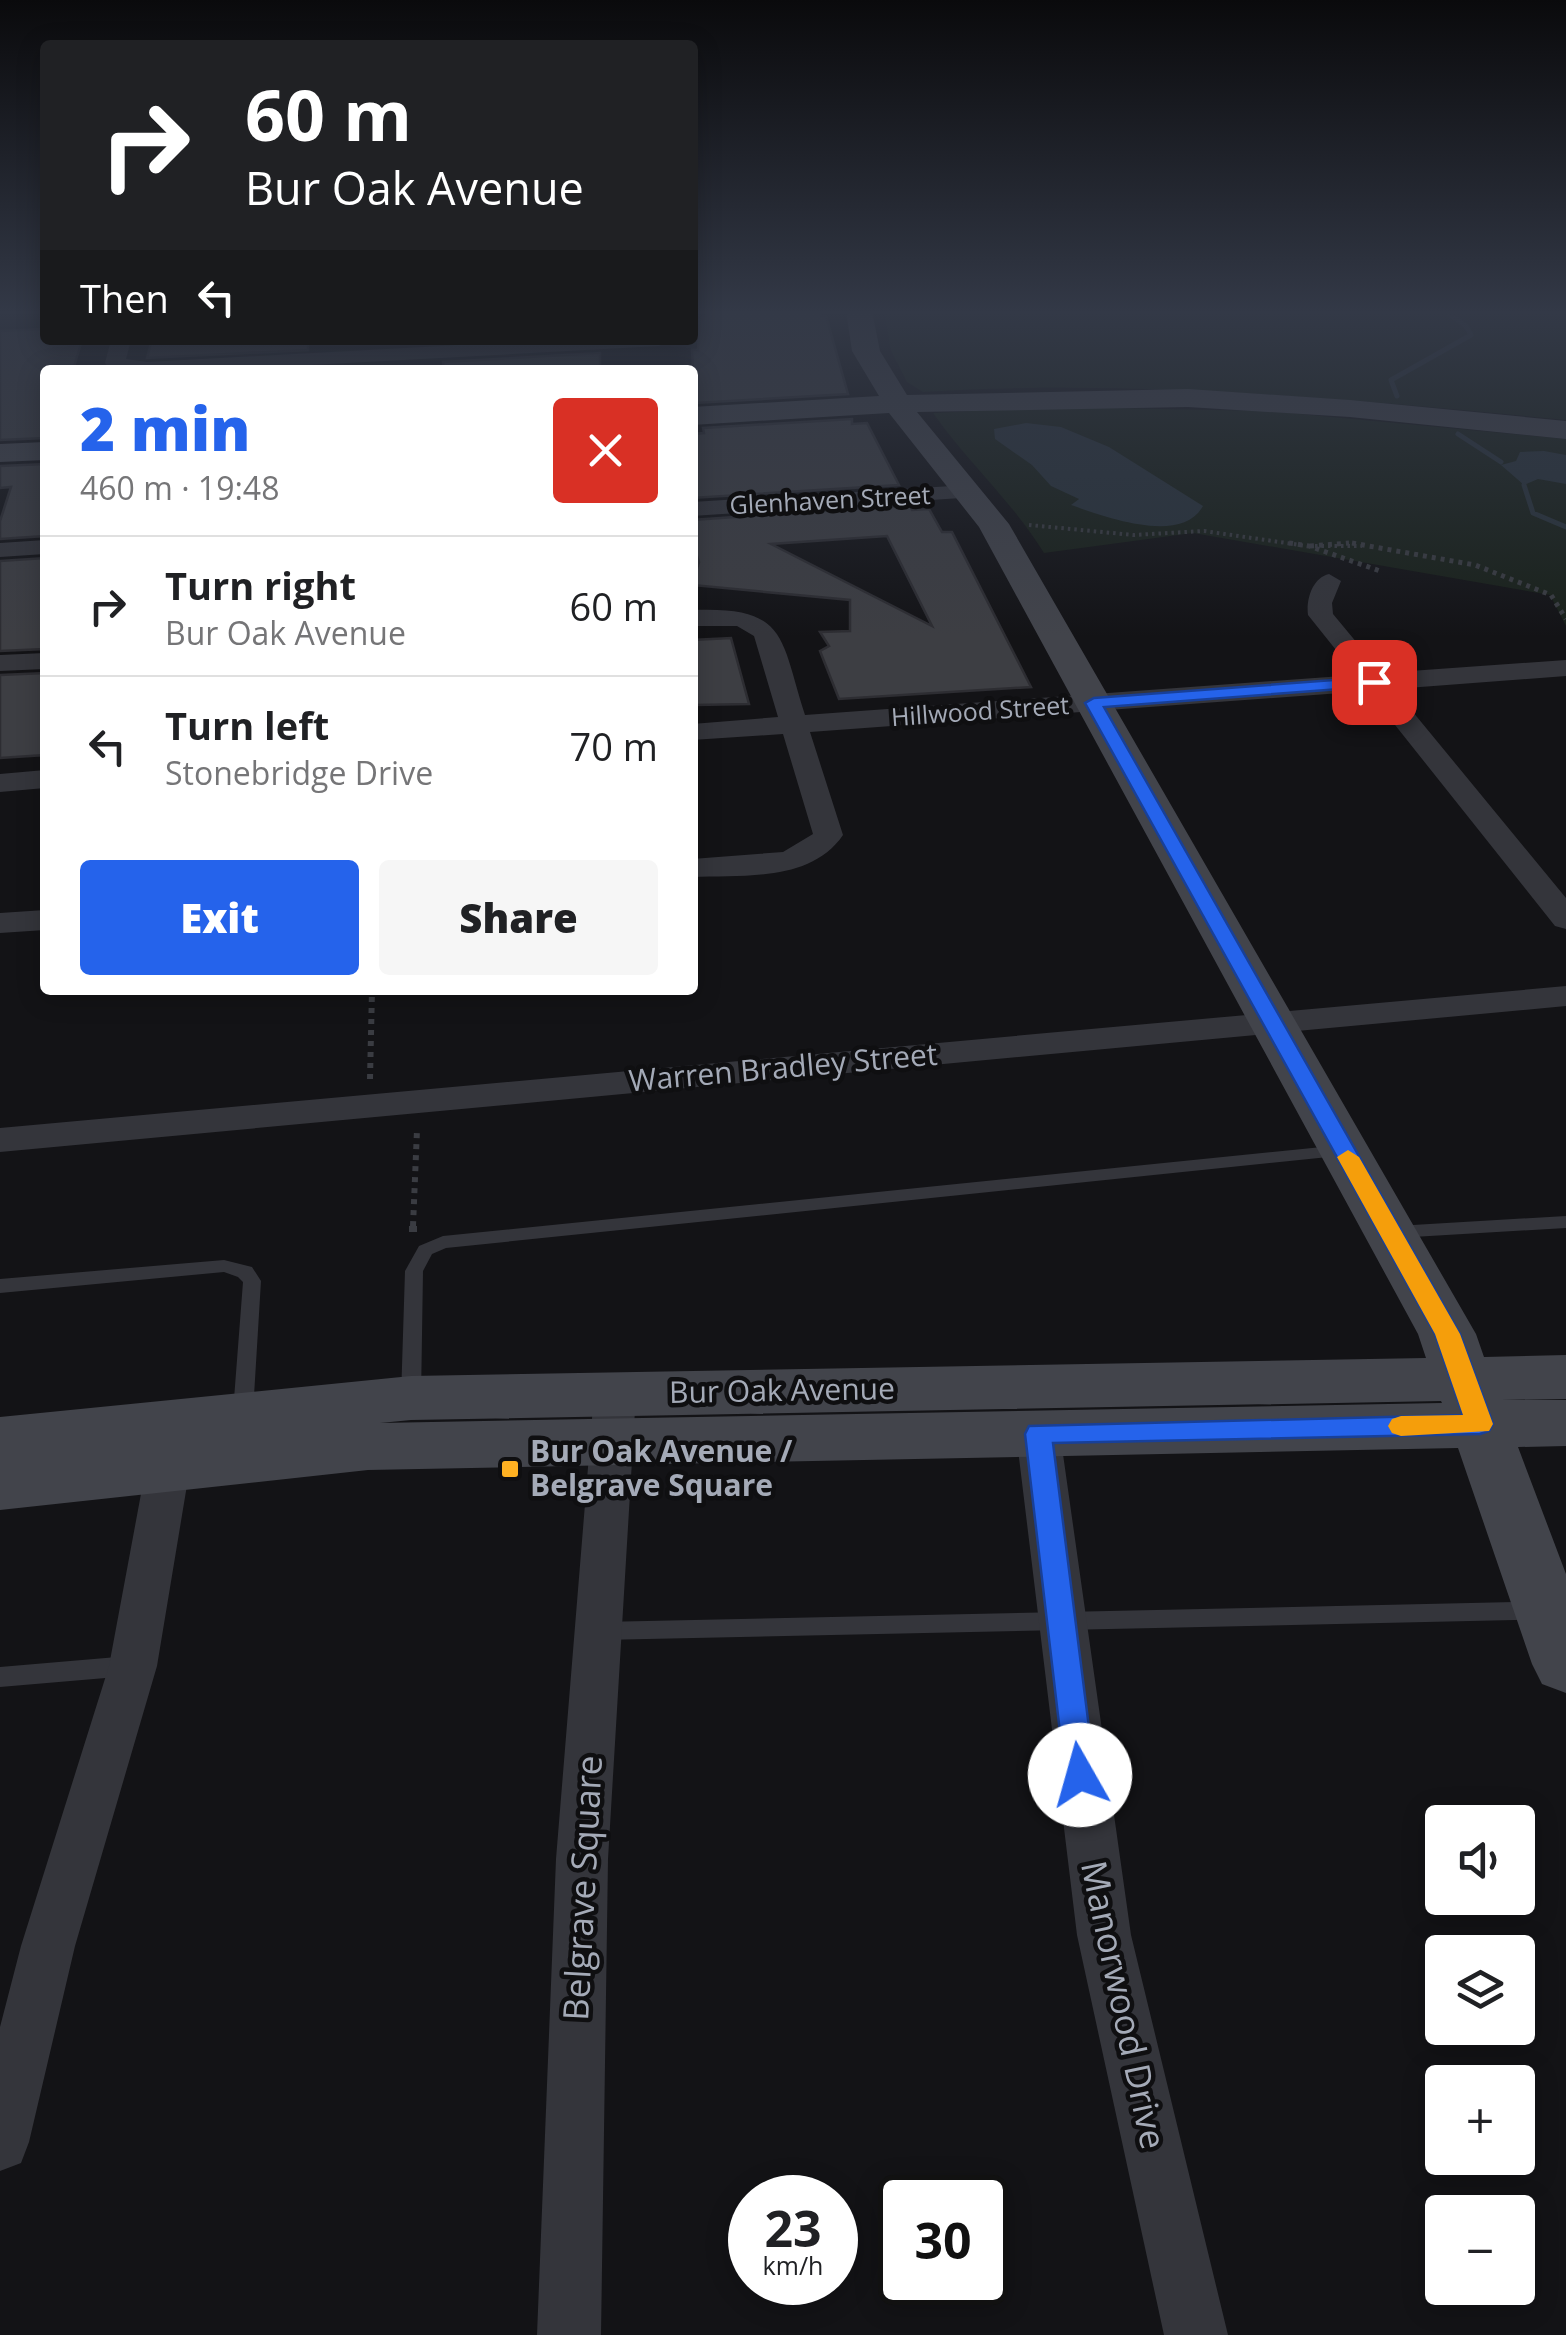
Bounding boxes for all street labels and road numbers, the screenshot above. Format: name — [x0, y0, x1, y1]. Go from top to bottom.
street label: Glenhaven Street — [729, 477, 931, 521]
street label: Hillwood Street — [890, 687, 1070, 733]
street label: Warren Bradley Street — [627, 1033, 939, 1100]
street label: Bur Oak Avenue — [669, 1367, 895, 1412]
street label: Belgrave Square — [551, 1754, 612, 2022]
street label: Manorwood Drive — [1071, 1856, 1178, 2153]

